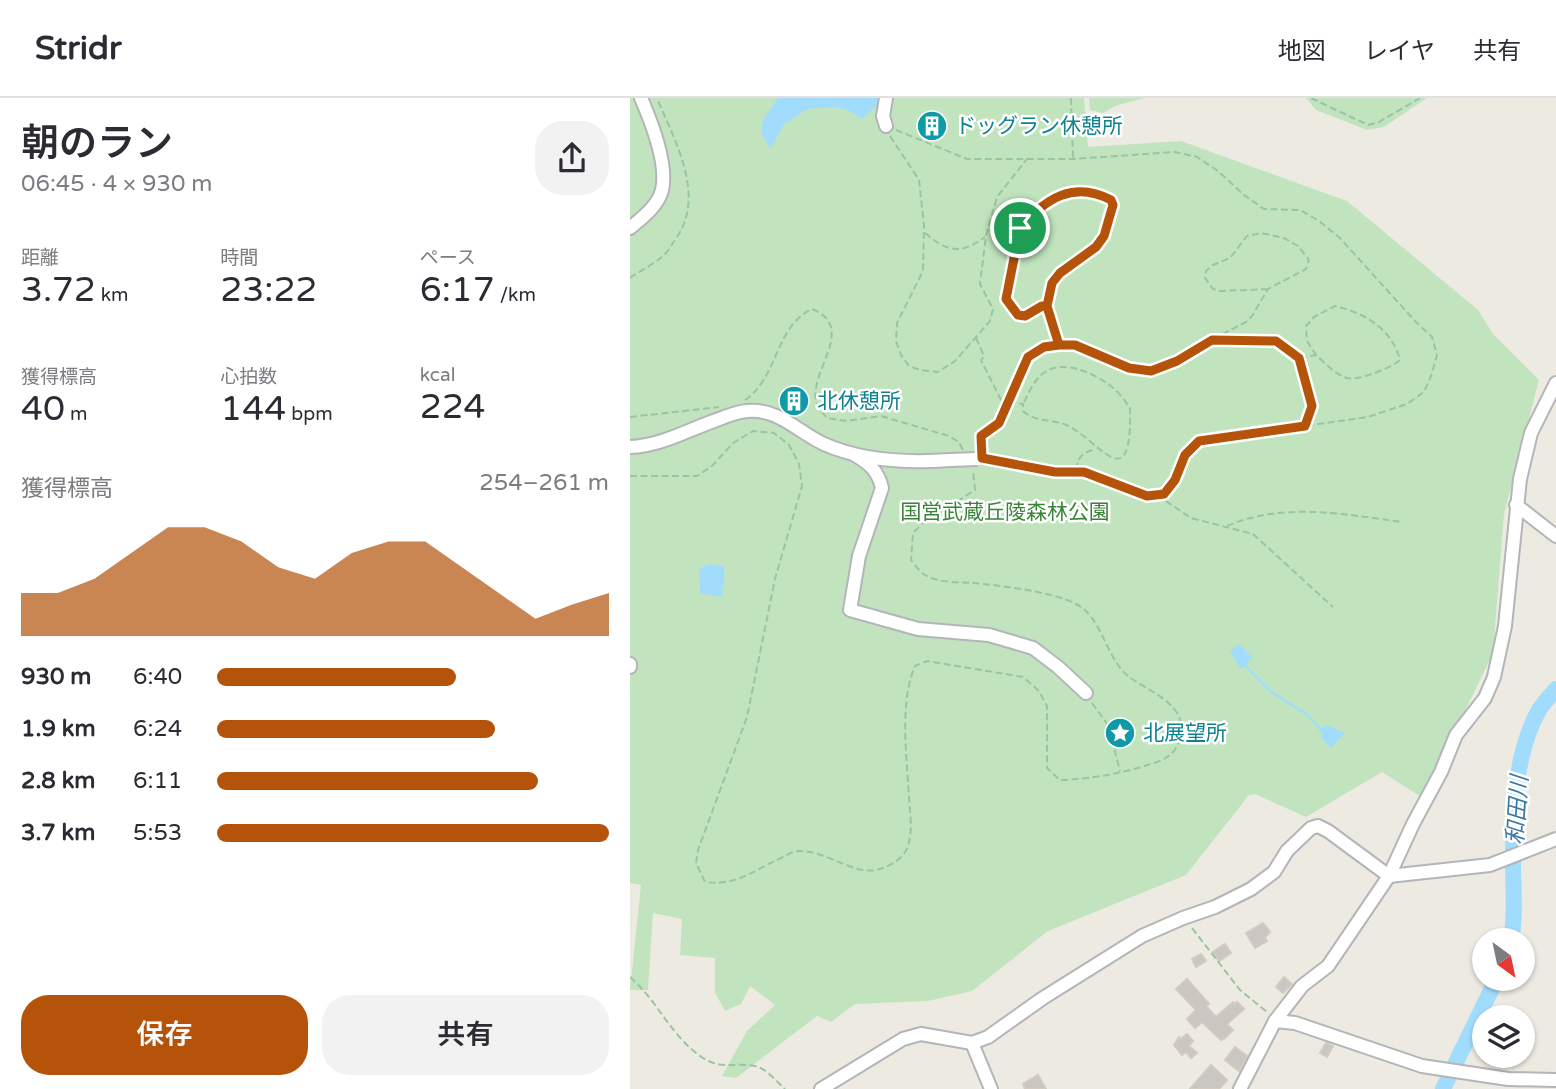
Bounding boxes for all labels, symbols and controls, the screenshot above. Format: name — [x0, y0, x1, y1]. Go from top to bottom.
text: Stridr — [35, 29, 122, 68]
text: 地図 — [1278, 37, 1326, 66]
text: レイヤ — [1364, 37, 1435, 66]
text: 共有 — [1473, 37, 1521, 66]
building icon: ドッグラン休憩所 — [915, 109, 949, 143]
place label: ドッグラン休憩所 — [955, 114, 1123, 139]
text: 朝のラン — [21, 121, 173, 167]
button: share — [535, 121, 609, 195]
text: 06:45 · 4 × 930 m — [21, 170, 212, 198]
pin — [990, 198, 1050, 258]
icon: arrive — [1001, 209, 1039, 247]
text: 距離 — [21, 247, 59, 269]
text: 時間 — [220, 247, 258, 269]
text: ペース — [420, 247, 476, 269]
text: 3.72 — [21, 269, 96, 311]
text: 23:22 — [220, 269, 317, 311]
text: 6:17 — [420, 269, 495, 311]
text: km — [96, 284, 128, 306]
text: /km — [495, 284, 536, 306]
text: kcal — [420, 364, 455, 386]
text: 獲得標高 — [21, 366, 97, 388]
text: 心拍数 — [220, 366, 277, 388]
building icon: 北休憩所 — [777, 384, 811, 418]
text: 224 — [420, 386, 486, 428]
text: 40 — [21, 388, 65, 430]
text: 144 — [220, 388, 286, 430]
place label: 北休憩所 — [817, 389, 901, 414]
text: m — [65, 403, 87, 425]
text: bpm — [286, 403, 333, 425]
text: 254–261 m — [479, 469, 609, 497]
text: 獲得標高 — [21, 475, 113, 503]
park label: 国営武蔵丘陵森林公園 — [900, 500, 1110, 525]
text: 930 m — [21, 663, 91, 691]
text: 6:40 — [133, 663, 182, 691]
text: 1.9 km — [21, 715, 96, 743]
text: 6:24 — [133, 715, 182, 743]
place icon: 北展望所 — [1103, 716, 1137, 750]
place label: 北展望所 — [1143, 721, 1227, 746]
text: 2.8 km — [21, 767, 95, 795]
text: 6:11 — [133, 767, 182, 795]
water label: 和田川 — [1502, 772, 1535, 845]
text: 3.7 km — [21, 819, 95, 847]
text: 5:53 — [133, 819, 182, 847]
north arrow — [1472, 928, 1535, 990]
map controls — [1472, 928, 1535, 1068]
button: 保存 — [21, 995, 308, 1075]
button: 共有 — [322, 995, 609, 1075]
button: layers — [1472, 1005, 1535, 1068]

